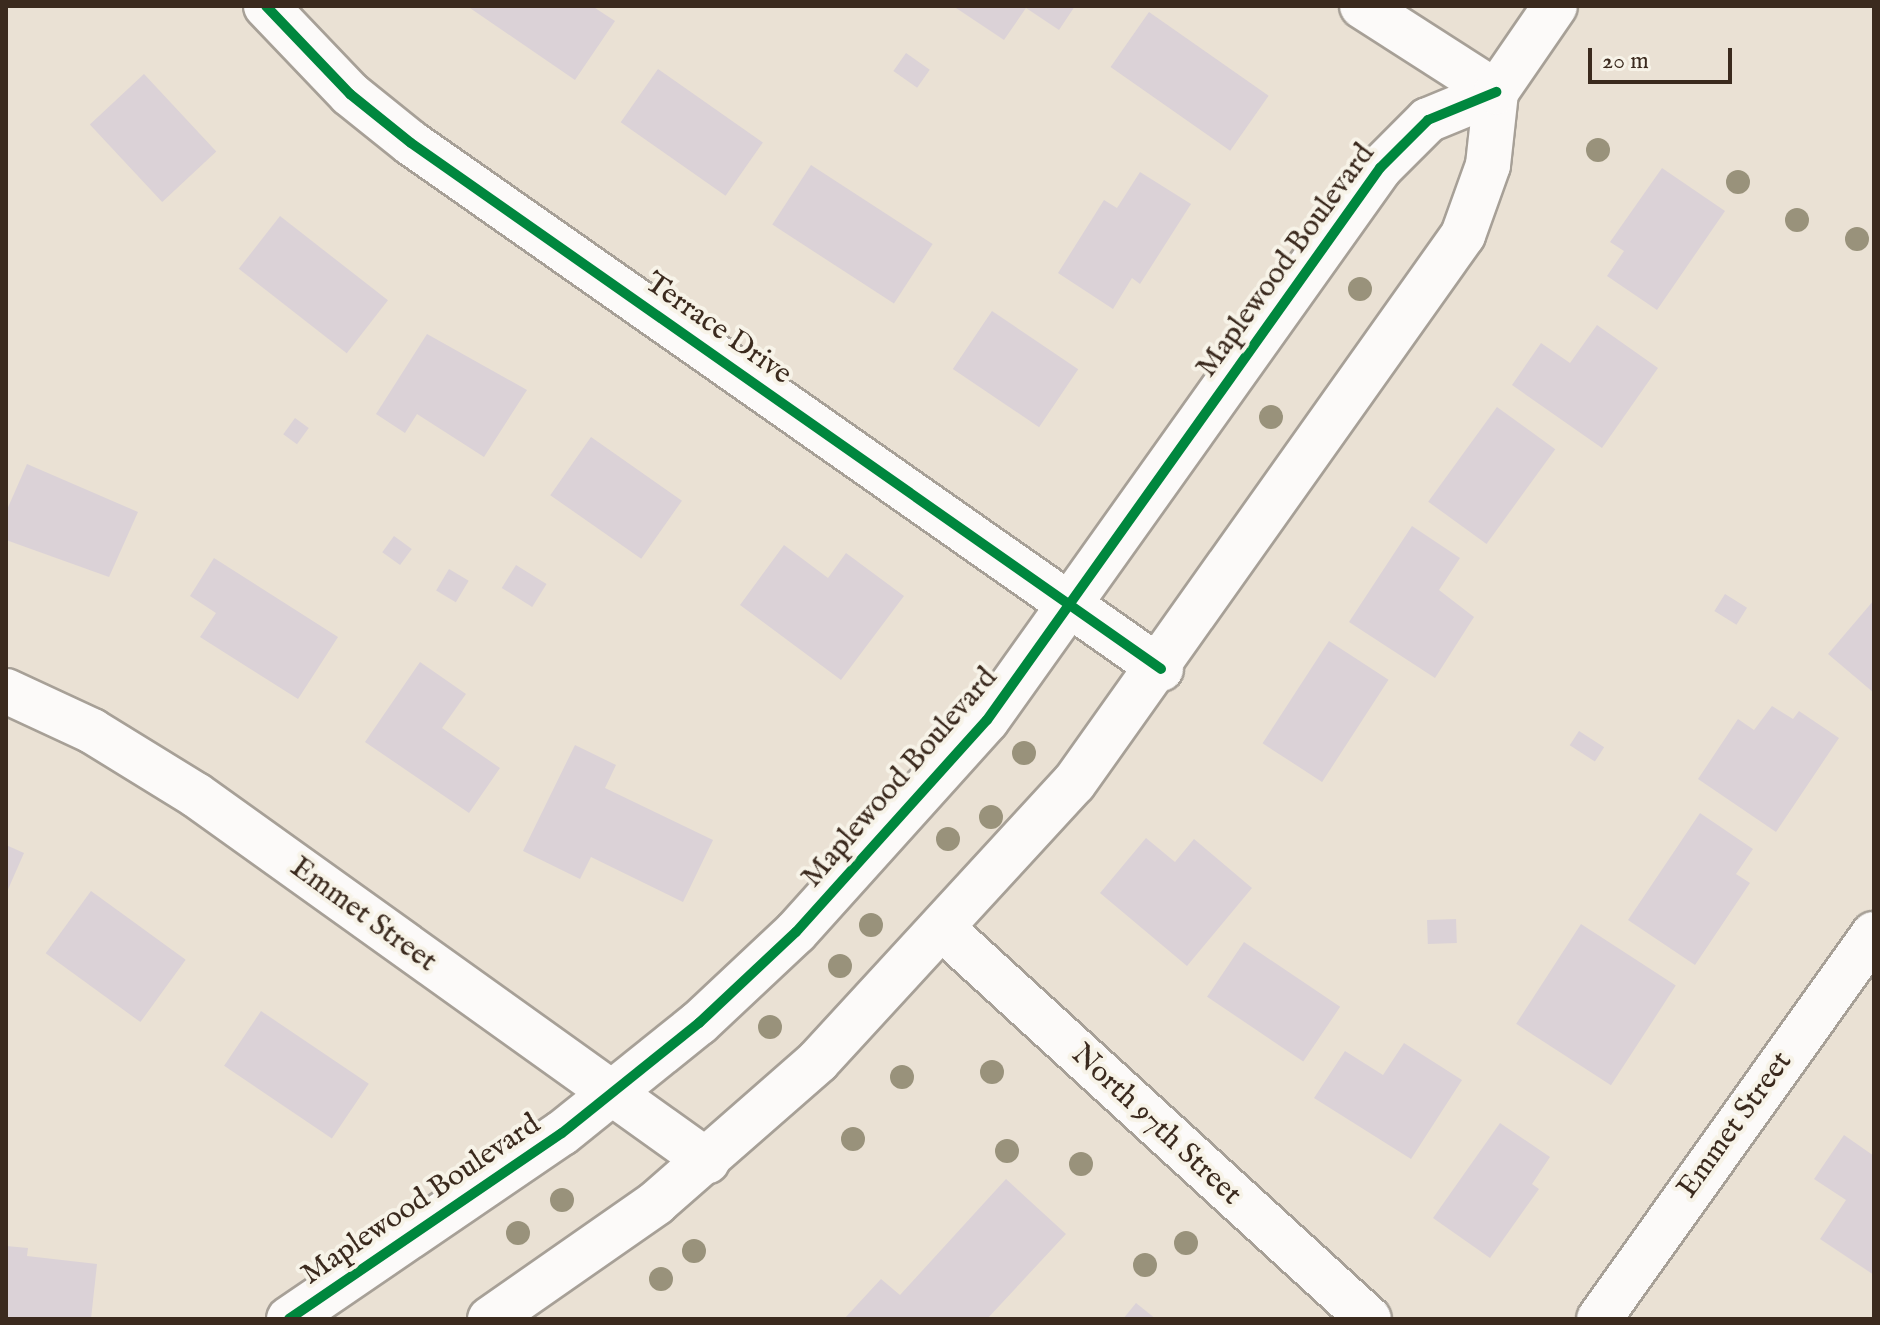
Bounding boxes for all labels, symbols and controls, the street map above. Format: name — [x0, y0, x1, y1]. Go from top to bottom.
scale bar — [1592, 32, 1736, 82]
text: 20 m — [1602, 46, 1649, 77]
street label: Maplewood Boulevard — [1189, 137, 1383, 385]
street label: Terrace Drive — [638, 265, 798, 393]
street label: Maplewood Boulevard — [795, 661, 1005, 895]
street label: Emmet Street — [283, 850, 443, 980]
street label: North 97th Street — [1063, 1037, 1249, 1213]
street label: Emmet Street — [1670, 1045, 1800, 1205]
street label: Maplewood Boulevard — [295, 1107, 547, 1293]

